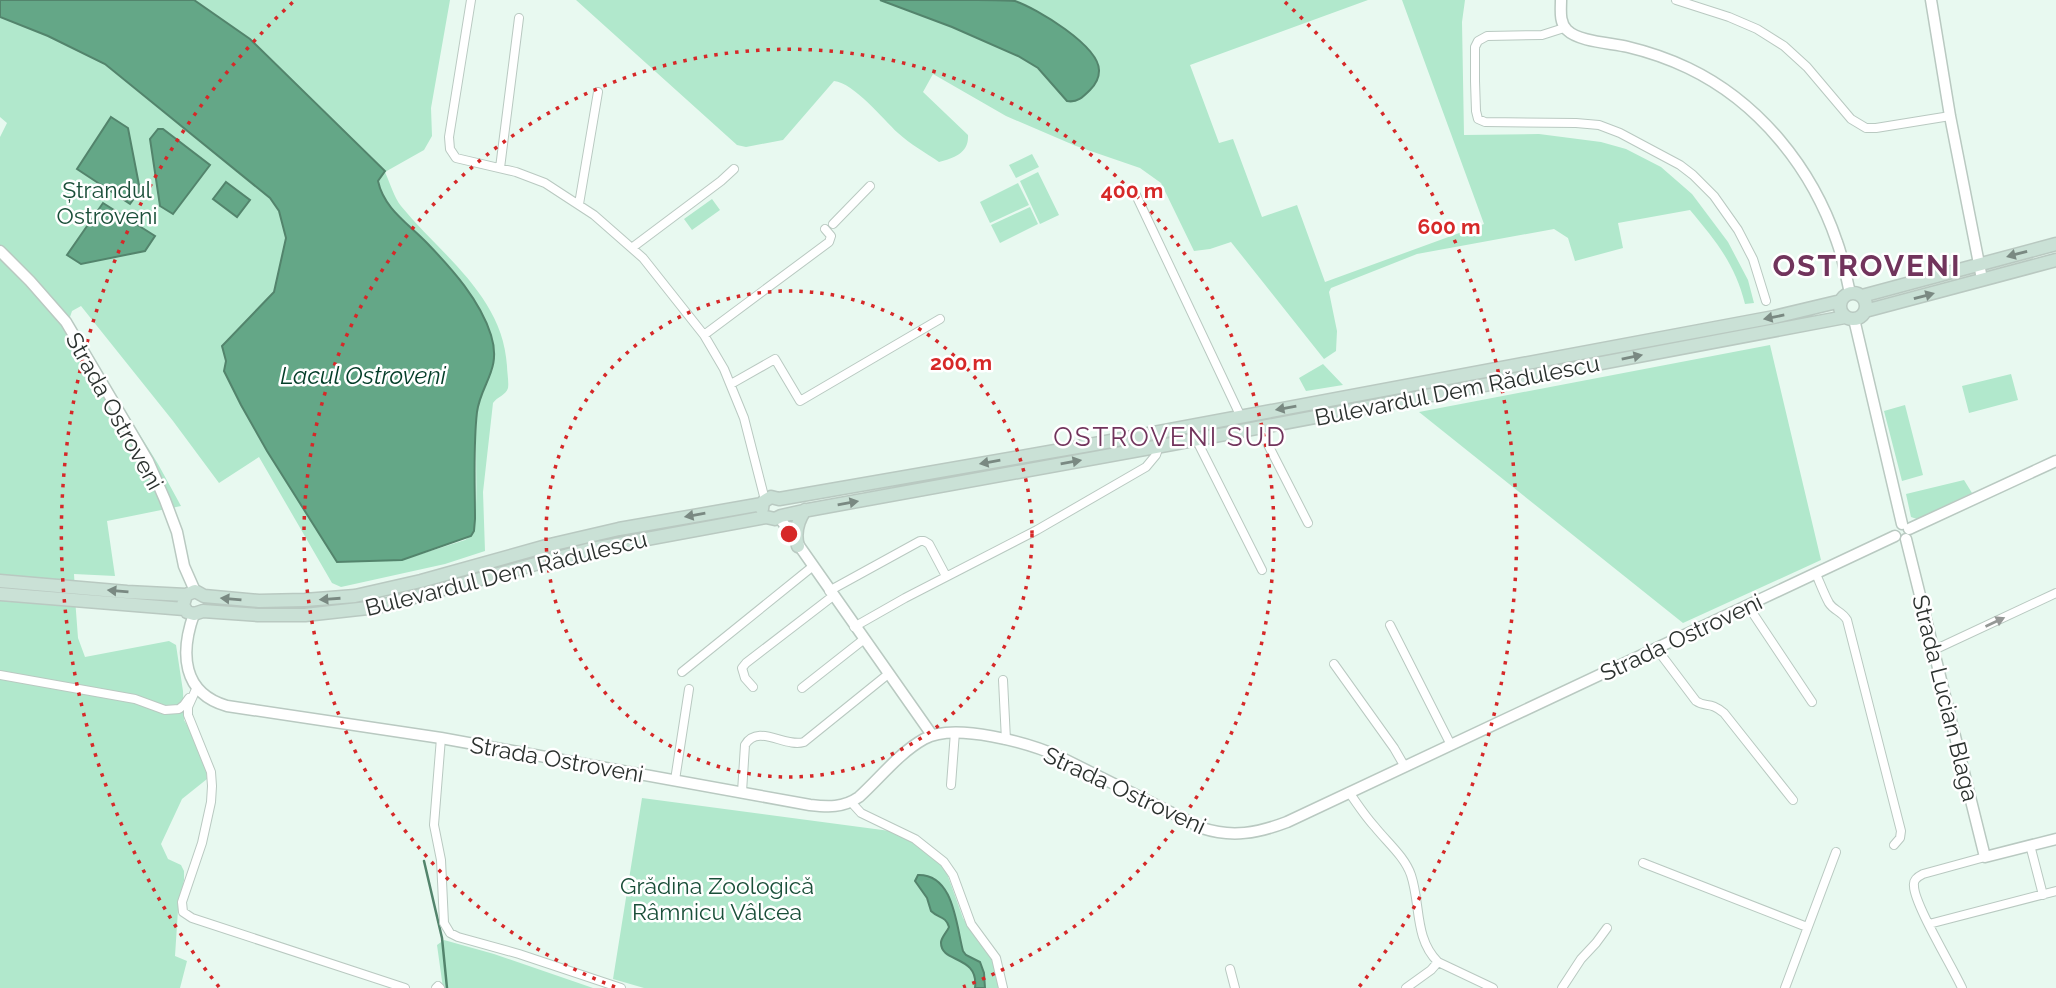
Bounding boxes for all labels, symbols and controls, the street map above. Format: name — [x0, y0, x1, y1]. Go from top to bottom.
park label: Ștrandul Ostroveni — [57, 176, 157, 229]
text: 400 m — [1101, 178, 1163, 203]
text: 600 m — [1417, 214, 1481, 239]
district label: OSTROVENI — [1772, 248, 1962, 283]
one-way arrow — [2006, 249, 2028, 260]
one-way arrow — [1914, 290, 1935, 300]
one-way arrow — [1763, 312, 1785, 323]
street label: Strada Ostroveni — [61, 328, 169, 494]
street label: Bulevardul Dem Rădulescu — [1312, 349, 1602, 431]
text: 200 m — [930, 350, 992, 375]
one-way arrow — [1621, 352, 1643, 363]
water label: Lacul Ostroveni — [280, 361, 447, 390]
one-way arrow — [1275, 403, 1297, 414]
district label: OSTROVENI SUD — [1053, 422, 1287, 452]
one-way arrow — [1060, 456, 1082, 467]
one-way arrow — [979, 457, 1001, 468]
one-way arrow — [837, 497, 859, 508]
one-way arrow — [684, 510, 706, 521]
centre of rings — [777, 522, 801, 546]
street label: Bulevardul Dem Rădulescu — [362, 525, 650, 621]
one-way arrow — [107, 585, 129, 596]
street label: Strada Ostroveni — [1596, 588, 1766, 686]
street label: Strada Lucian Blaga — [1907, 592, 1985, 804]
one-way arrow — [220, 593, 242, 604]
one-way arrow — [319, 594, 341, 605]
one-way arrow — [1985, 616, 2005, 627]
street label: Strada Ostroveni — [468, 730, 646, 788]
street label: Strada Ostroveni — [1040, 741, 1210, 839]
park label: Grădina Zoologică Râmnicu Vâlcea — [620, 872, 814, 925]

